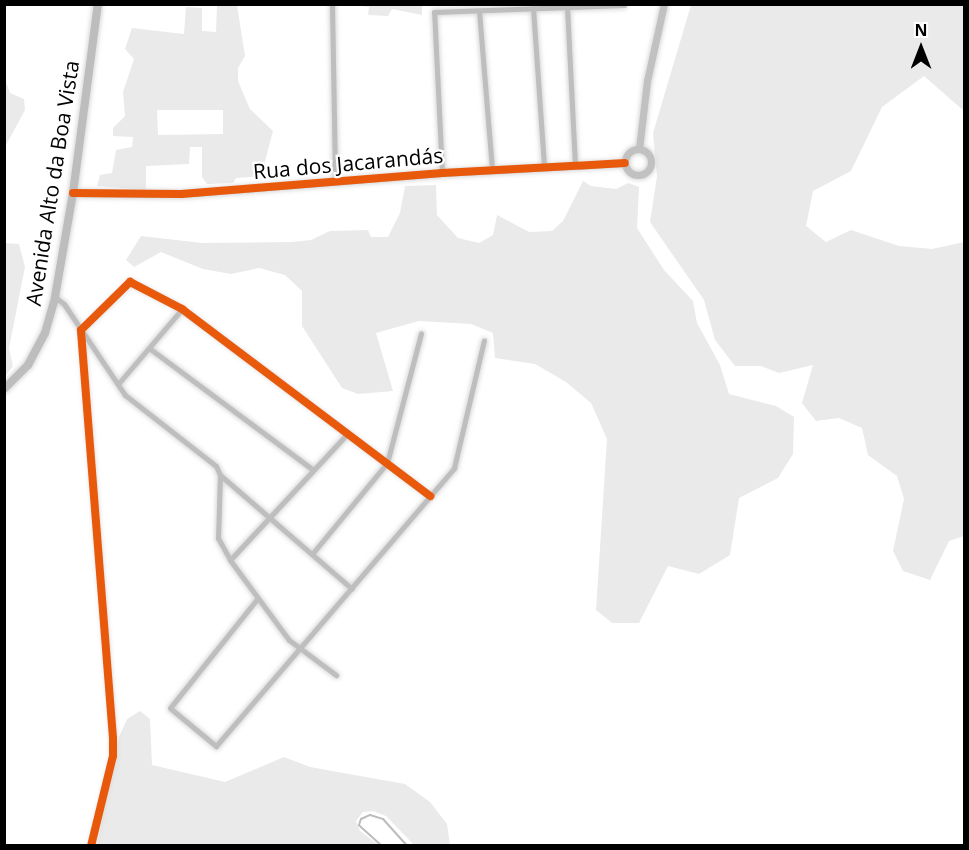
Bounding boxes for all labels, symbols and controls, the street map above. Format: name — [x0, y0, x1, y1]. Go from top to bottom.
north arrow — [891, 18, 951, 78]
text: N — [914, 19, 928, 41]
street label: Avenida Alto da Boa Vista — [20, 58, 84, 308]
street label: Rua dos Jacarandás — [252, 142, 444, 184]

